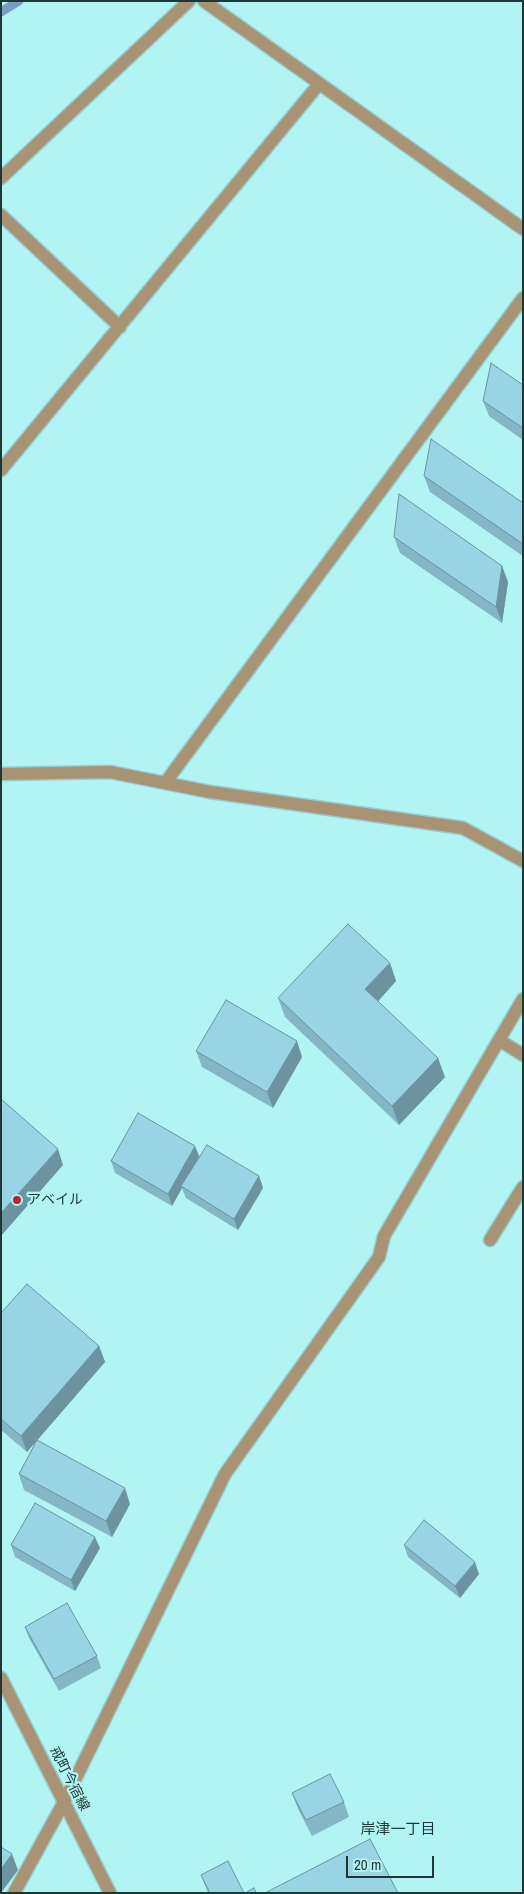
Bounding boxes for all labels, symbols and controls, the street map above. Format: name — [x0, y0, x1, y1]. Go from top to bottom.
place label: アベイル — [27, 1192, 83, 1208]
marker: アベイル — [11, 1194, 23, 1206]
street label: 戒町今宿線 — [46, 1744, 92, 1814]
district label: 岸津一丁目 — [361, 1821, 435, 1839]
scale bar — [349, 1846, 436, 1878]
text: 20 m — [354, 1854, 381, 1875]

